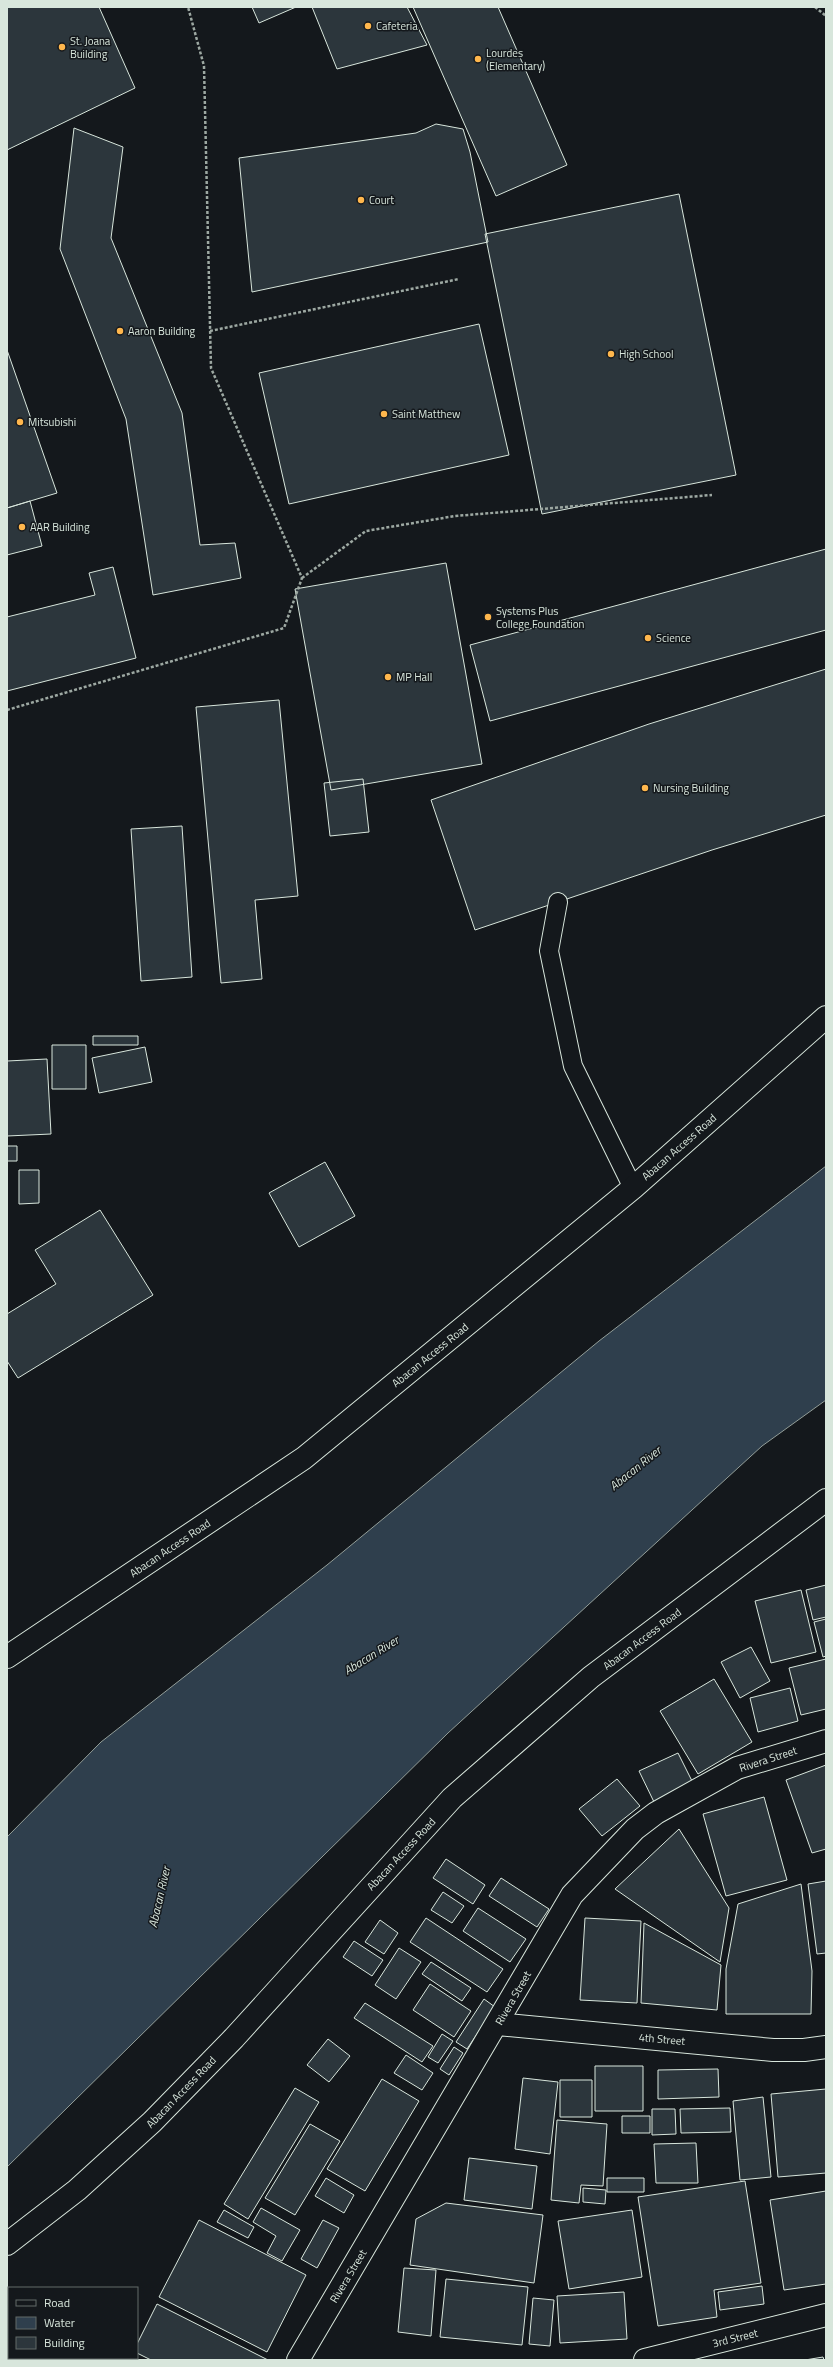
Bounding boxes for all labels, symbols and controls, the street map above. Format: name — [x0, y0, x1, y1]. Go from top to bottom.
place label: Cafeteria — [376, 18, 418, 34]
marker: Cafeteria — [363, 21, 373, 31]
place label: St. Joana Building — [70, 33, 111, 62]
marker: St. Joana Building — [57, 42, 67, 52]
place label: Lourdes (Elementary) — [486, 45, 545, 74]
marker: Lourdes (Elementary) — [473, 54, 483, 64]
place label: Court — [369, 192, 394, 208]
marker: Court — [356, 195, 366, 205]
place label: Aaron Building — [128, 323, 196, 339]
marker: Aaron Building — [115, 326, 125, 336]
place label: High School — [619, 346, 674, 362]
marker: High School — [606, 349, 616, 359]
place label: Saint Matthew — [392, 406, 461, 422]
marker: Saint Matthew — [379, 409, 389, 419]
place label: Mitsubishi — [28, 414, 76, 430]
marker: Mitsubishi — [15, 417, 25, 427]
place label: AAR Building — [30, 519, 90, 535]
marker: AAR Building — [17, 522, 27, 532]
place label: Systems Plus College Foundation — [496, 603, 584, 632]
marker: Systems Plus College Foundation — [483, 612, 493, 622]
place label: Science — [656, 630, 691, 646]
marker: Science — [643, 633, 653, 643]
place label: MP Hall — [396, 669, 432, 685]
marker: MP Hall — [383, 672, 393, 682]
place label: Nursing Building — [653, 780, 729, 796]
marker: Nursing Building — [640, 783, 650, 793]
street label: Abacan Access Road — [638, 1110, 720, 1184]
street label: Abacan Access Road — [388, 1319, 472, 1391]
water label: Abacan River — [605, 1440, 667, 1495]
street label: Abacan Access Road — [126, 1515, 214, 1581]
street label: Abacan Access Road — [599, 1604, 685, 1674]
water label: Abacan River — [340, 1629, 404, 1679]
street label: Rivera Street — [737, 1742, 799, 1776]
street label: Abacan Access Road — [363, 1814, 439, 1894]
water label: Abacan River — [143, 1863, 176, 1929]
street label: Rivera Street — [491, 1968, 535, 2028]
street label: 4th Street — [638, 2029, 686, 2049]
street label: Abacan Access Road — [142, 2052, 220, 2132]
street label: Rivera Street — [326, 2246, 370, 2306]
legend — [8, 2287, 138, 2359]
text: Road — [44, 2293, 70, 2312]
text: Water — [44, 2313, 75, 2332]
street label: 3rd Street — [711, 2325, 760, 2351]
text: Building — [44, 2333, 85, 2352]

